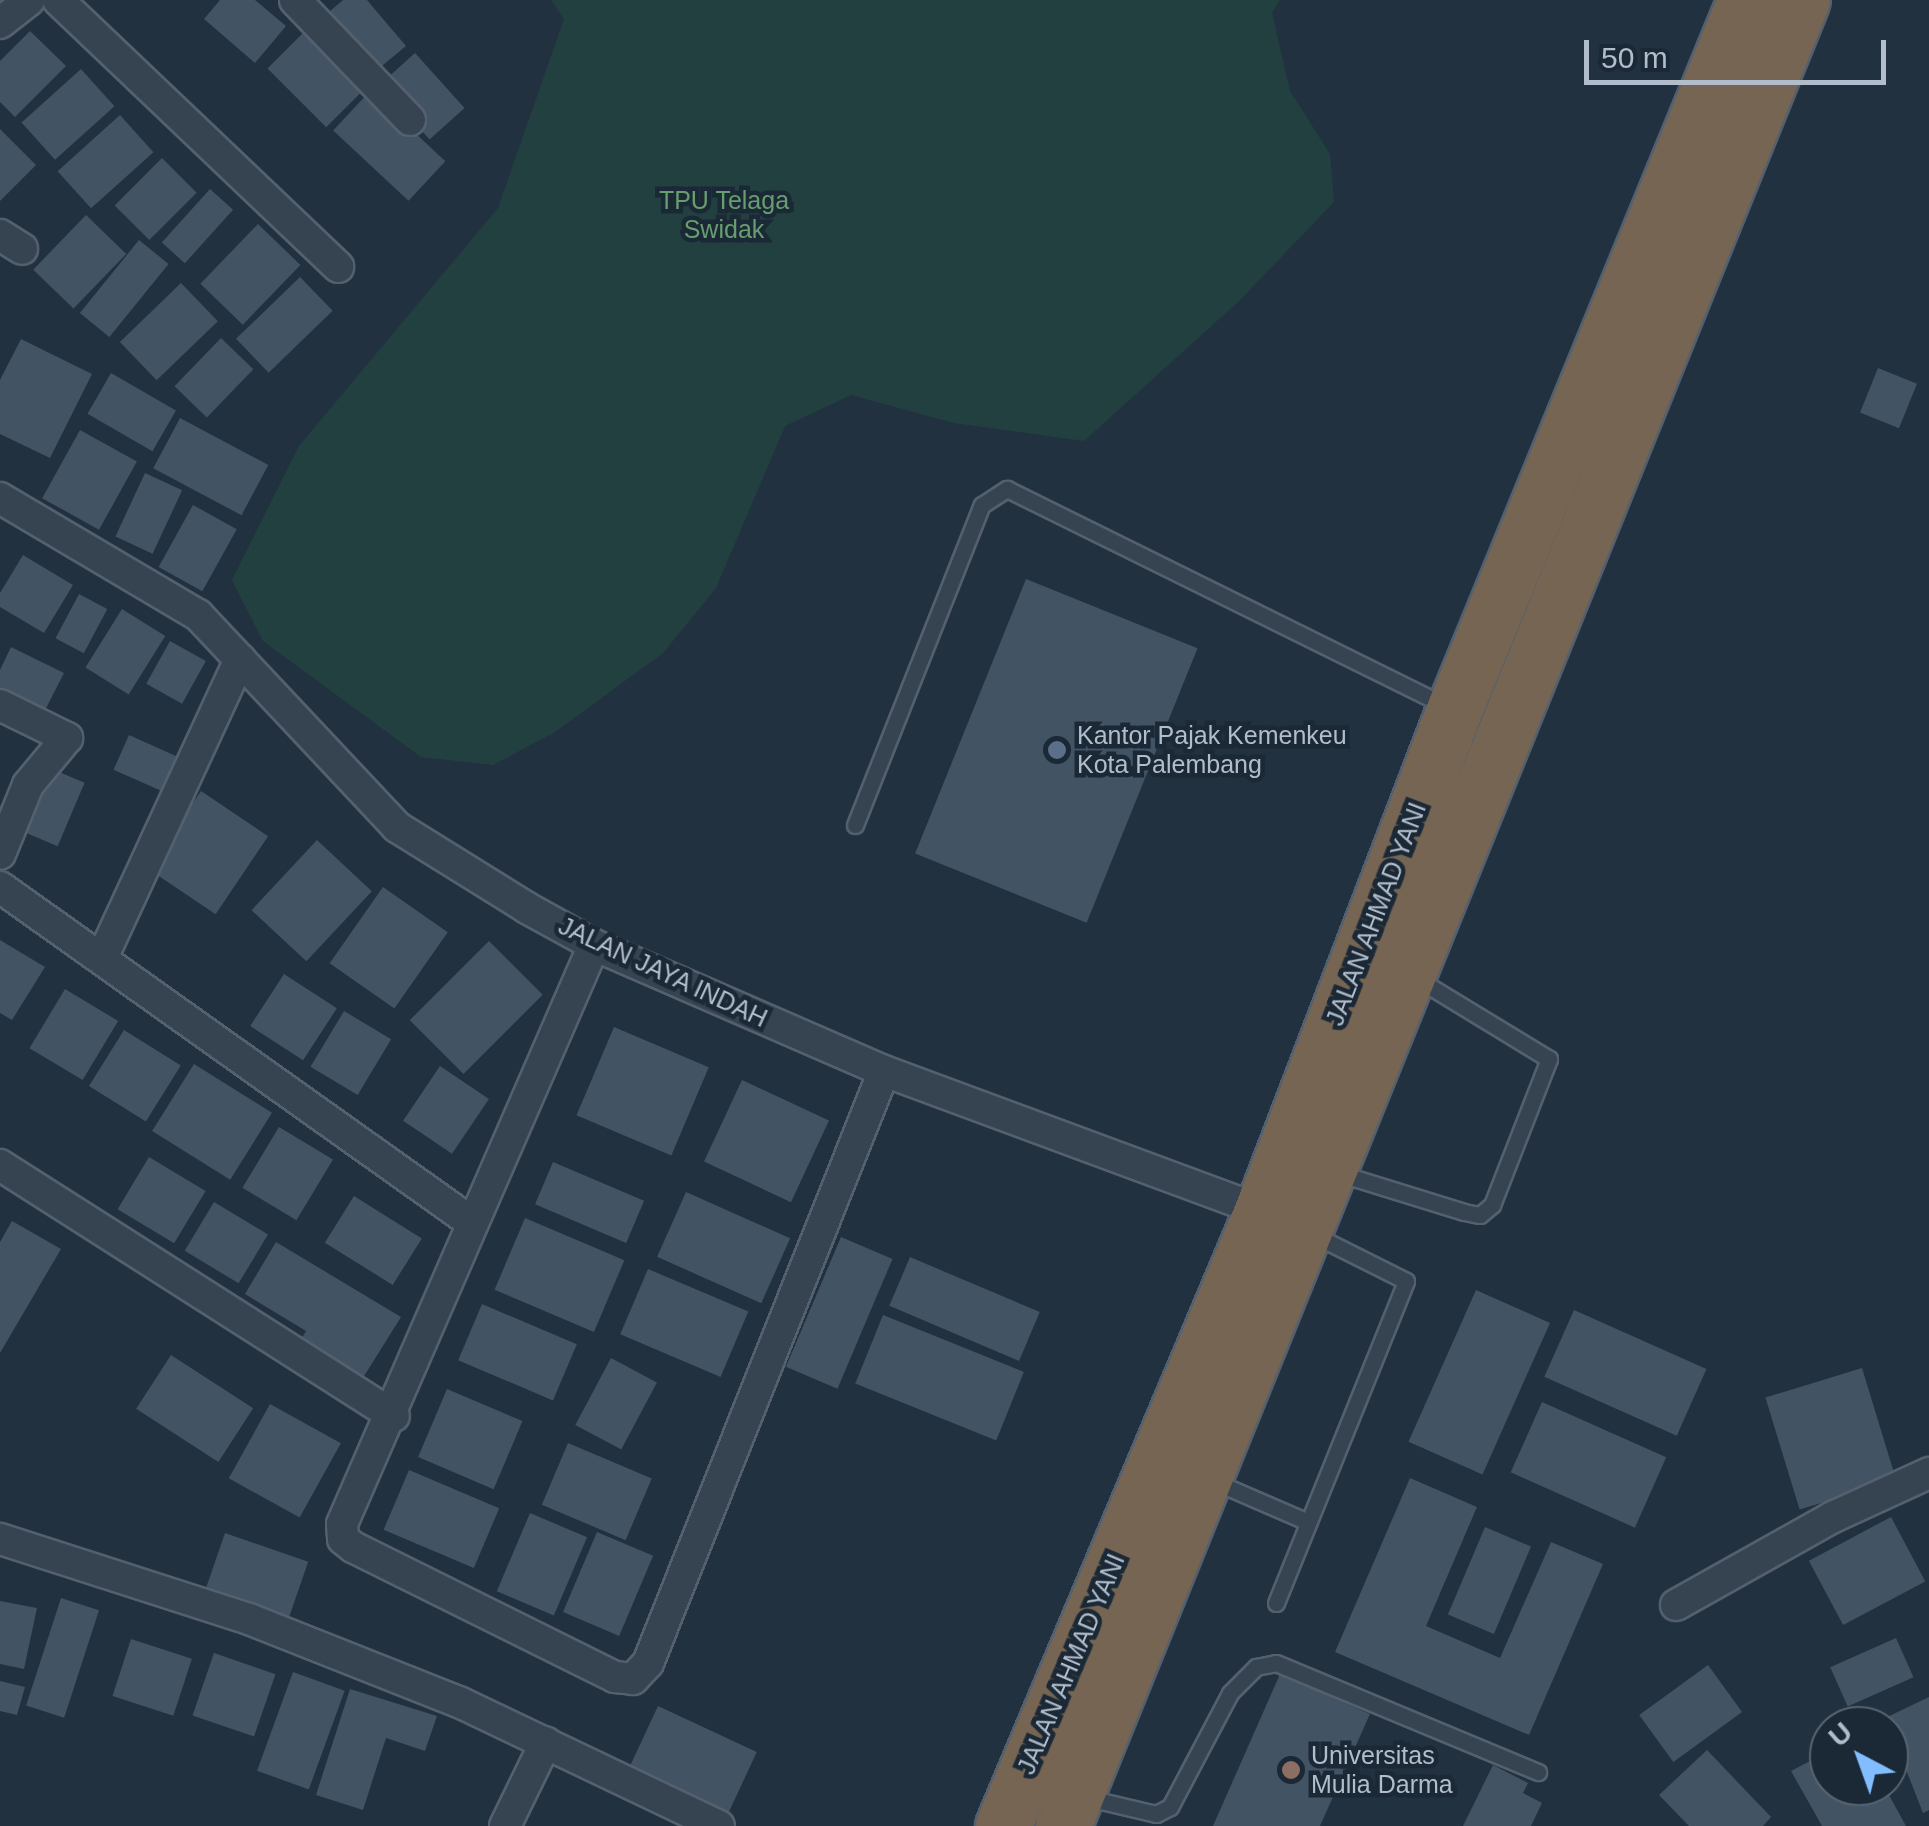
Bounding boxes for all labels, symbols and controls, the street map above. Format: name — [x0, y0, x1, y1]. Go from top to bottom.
scale bar — [1589, 20, 1892, 82]
text: 50 m — [1601, 41, 1668, 74]
park label: TPU Telaga Swidak — [659, 186, 789, 245]
place label: Kantor Pajak Kemenkeu Kota Palembang — [1077, 721, 1347, 780]
marker: Kantor Pajak Kemenkeu Kota Palembang — [1046, 739, 1068, 761]
street label: JALAN AHMAD YANI — [1319, 797, 1433, 1031]
street label: JALAN JAYA INDAH — [553, 910, 773, 1034]
street label: JALAN AHMAD YANI — [1011, 1548, 1131, 1780]
north arrow — [1809, 1706, 1909, 1806]
text: U — [1822, 1716, 1858, 1753]
place label: Universitas Mulia Darma — [1311, 1741, 1453, 1800]
marker: Universitas Mulia Darma — [1280, 1759, 1302, 1781]

